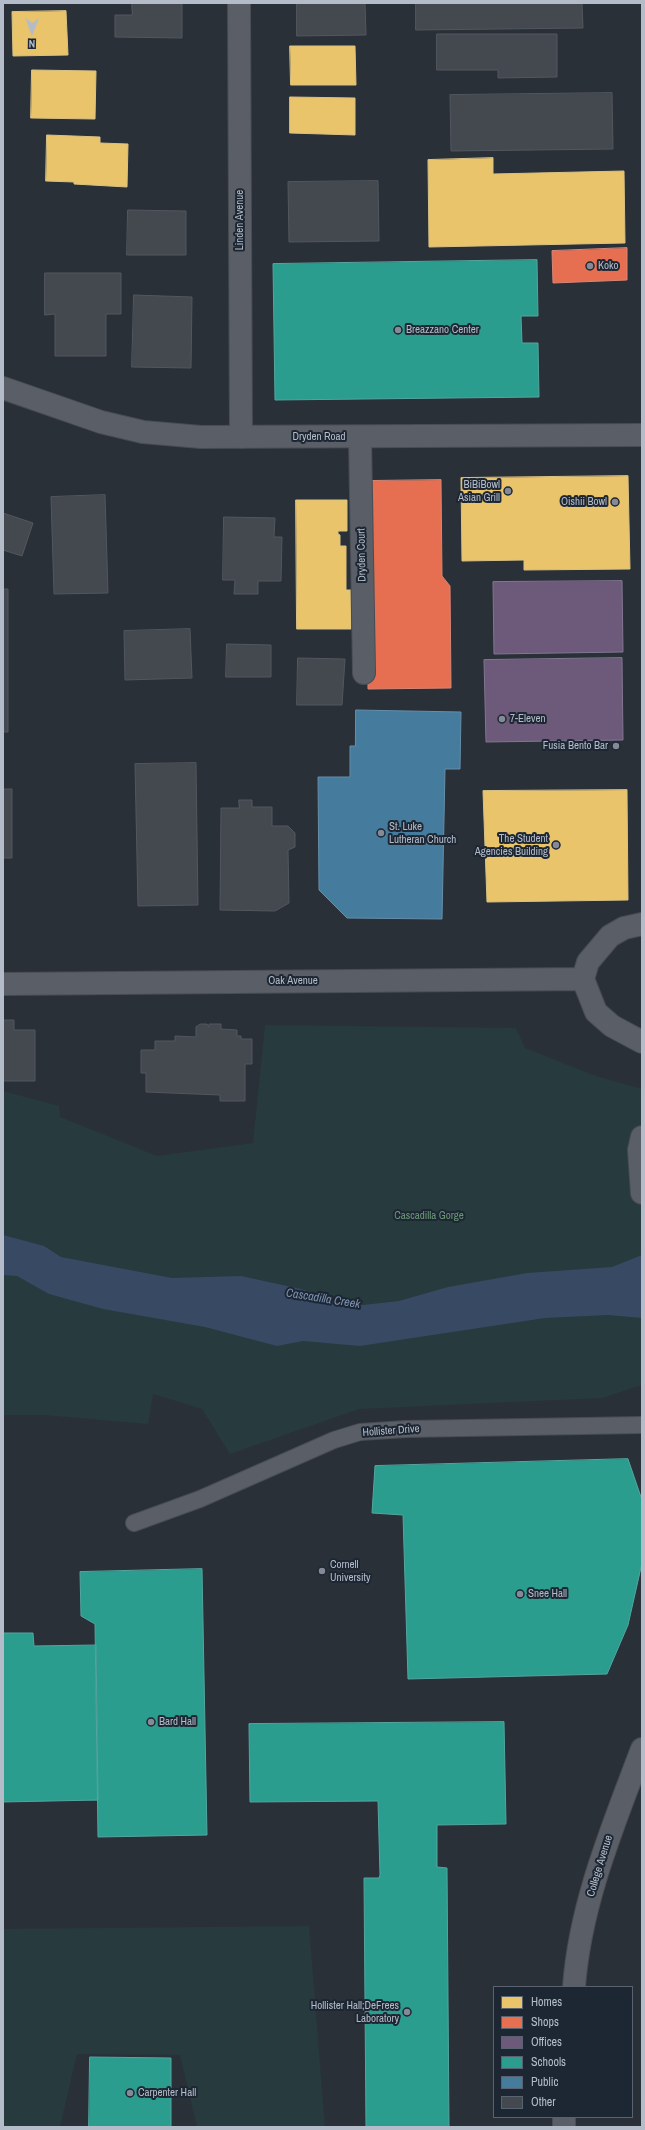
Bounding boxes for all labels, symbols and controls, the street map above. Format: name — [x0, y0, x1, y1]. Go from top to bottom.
north arrow — [12, 12, 52, 52]
text: N — [28, 37, 35, 51]
street label: Linden Avenue — [233, 190, 247, 250]
place label: Koko — [598, 259, 619, 273]
marker: Koko — [585, 261, 595, 271]
place label: Breazzano Center — [406, 323, 479, 337]
marker: Breazzano Center — [393, 325, 403, 335]
street label: Dryden Road — [292, 430, 346, 444]
place label: BiBiBowl Asian Grill — [458, 478, 500, 504]
marker: BiBiBowl Asian Grill — [503, 486, 513, 496]
place label: Oishii Bowl — [561, 495, 607, 509]
marker: Oishii Bowl — [610, 497, 620, 507]
street label: Dryden Court — [355, 528, 369, 582]
place label: 7-Eleven — [510, 712, 546, 726]
marker: 7-Eleven — [497, 714, 507, 724]
place label: Fusia Bento Bar — [543, 739, 608, 753]
marker: Fusia Bento Bar — [611, 741, 621, 751]
place label: St. Luke Lutheran Church — [389, 820, 456, 846]
marker: St. Luke Lutheran Church — [376, 828, 386, 838]
place label: The Student Agencies Building — [475, 832, 548, 858]
marker: The Student Agencies Building — [551, 840, 561, 850]
street label: Oak Avenue — [268, 974, 318, 988]
park label: Cascadilla Gorge — [394, 1209, 464, 1223]
water label: Cascadilla Creek — [285, 1286, 361, 1312]
street label: Hollister Drive — [362, 1422, 420, 1440]
place label: Cornell University — [330, 1558, 371, 1584]
marker: Cornell University — [317, 1566, 327, 1576]
place label: Snee Hall — [528, 1587, 567, 1601]
marker: Snee Hall — [515, 1589, 525, 1599]
place label: Bard Hall — [159, 1715, 196, 1729]
marker: Bard Hall — [146, 1717, 156, 1727]
street label: College Avenue — [584, 1834, 616, 1898]
legend — [493, 1986, 633, 2118]
text: Homes — [531, 1994, 562, 2010]
place label: Hollister Hall;DeFrees Laboratory — [311, 1999, 399, 2025]
marker: Hollister Hall;DeFrees Laboratory — [402, 2007, 412, 2017]
text: Shops — [531, 2014, 559, 2030]
text: Offices — [531, 2034, 562, 2050]
text: Schools — [531, 2054, 566, 2070]
text: Public — [531, 2074, 558, 2090]
place label: Carpenter Hall — [138, 2086, 196, 2100]
marker: Carpenter Hall — [125, 2088, 135, 2098]
text: Other — [531, 2094, 556, 2110]

